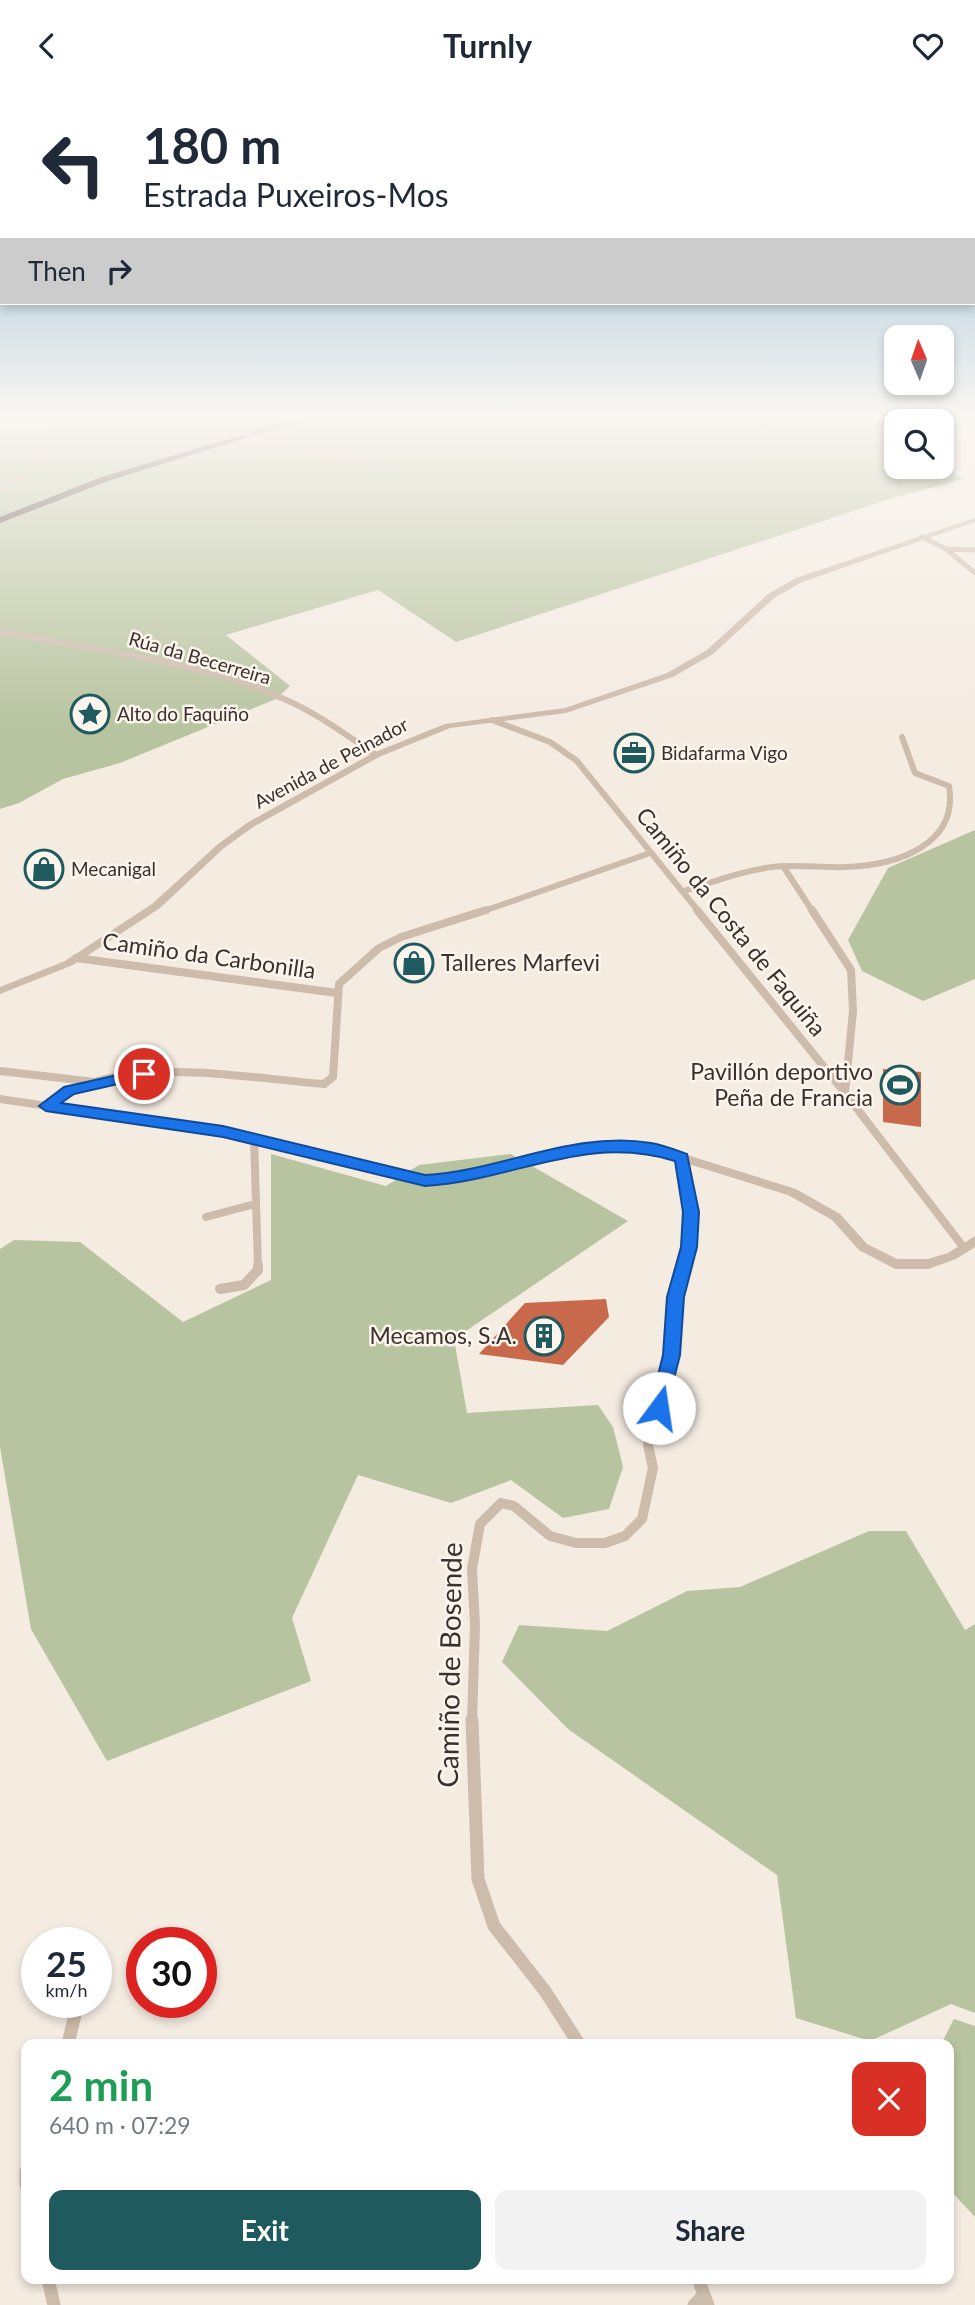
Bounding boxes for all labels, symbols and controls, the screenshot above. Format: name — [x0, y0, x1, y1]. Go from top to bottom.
text: Turnly — [443, 26, 532, 65]
icon: back — [28, 27, 66, 65]
icon: heart — [909, 27, 947, 65]
text: 180 m — [143, 116, 281, 174]
icon: left — [28, 119, 119, 210]
text: Estrada Puxeiros-Mos — [143, 175, 449, 214]
icon: right — [100, 252, 138, 290]
text: Then — [28, 255, 86, 287]
north arrow — [884, 325, 954, 395]
map controls — [884, 325, 954, 479]
button: search — [884, 409, 954, 479]
street label: Rúa da Becerreira — [126, 626, 274, 689]
place icon: Alto do Faquiño — [69, 693, 111, 735]
place label: Alto do Faquiño — [117, 702, 249, 725]
street label: Avenida de Peinador — [250, 712, 412, 813]
office icon: Bidafarma Vigo — [613, 732, 655, 774]
place label: Bidafarma Vigo — [661, 741, 788, 764]
street label: Camiño da Costa de Faquiña — [631, 801, 833, 1041]
shop icon: Mecanigal — [23, 848, 65, 890]
place label: Mecanigal — [71, 857, 156, 880]
street label: Camiño da Carbonilla — [101, 926, 318, 984]
shop icon: Talleres Marfevi — [393, 942, 435, 984]
place label: Talleres Marfevi — [441, 948, 600, 976]
pin — [114, 1044, 174, 1104]
icon: arrive — [125, 1055, 163, 1093]
place label: Pavillón deportivo Peña de Francia — [690, 1057, 873, 1111]
sports icon: Pavillón deportivo Peña de Francia — [879, 1064, 921, 1106]
building icon: Mecamos, S.A. — [523, 1315, 565, 1357]
place label: Mecamos, S.A. — [370, 1321, 517, 1349]
position arrow — [622, 1371, 696, 1445]
street label: Camiño de Bosende — [430, 1542, 468, 1788]
speed limit sign: 30 — [126, 1927, 217, 2018]
text: 25 — [46, 1942, 87, 1984]
text: km/h — [45, 1979, 88, 2001]
text: 2 min — [49, 2060, 153, 2110]
button: close — [852, 2062, 926, 2136]
text: 640 m · 07:29 — [49, 2111, 191, 2139]
button: Exit — [49, 2190, 481, 2270]
button: Share — [495, 2190, 926, 2270]

